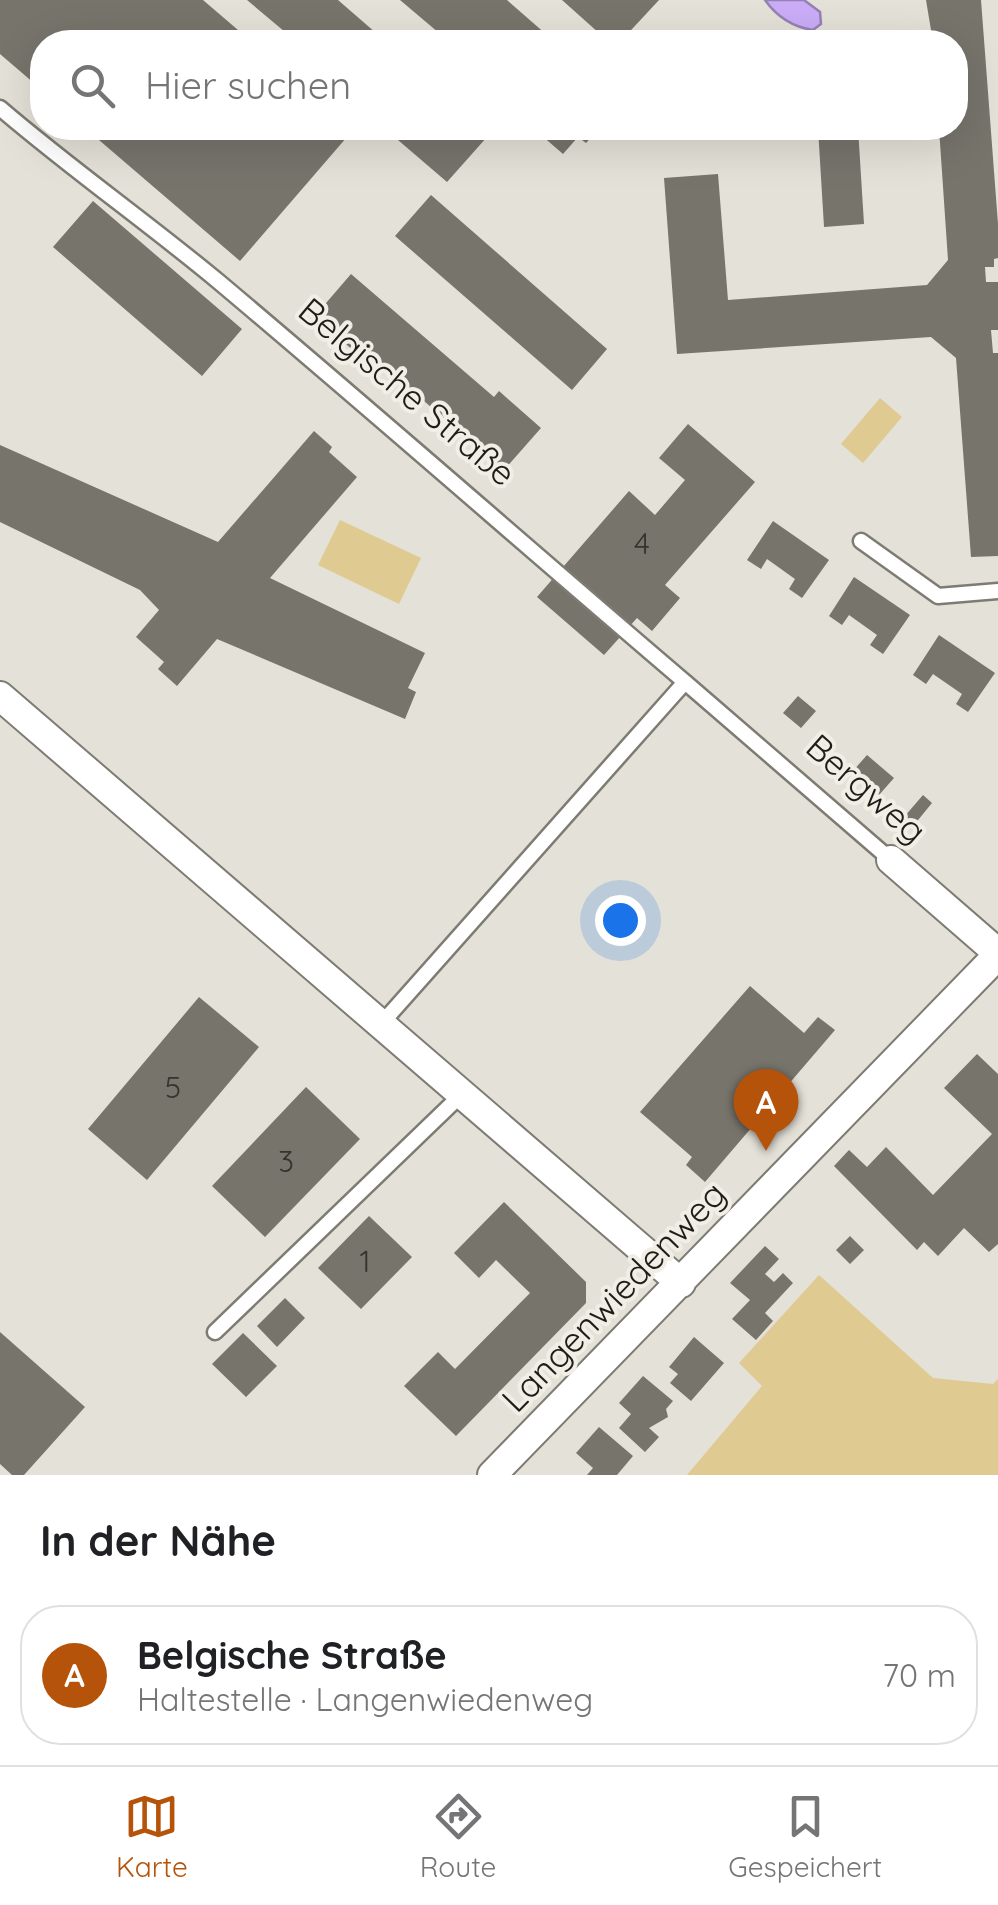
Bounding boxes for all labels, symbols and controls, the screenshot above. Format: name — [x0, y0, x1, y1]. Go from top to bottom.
search box — [30, 30, 968, 140]
icon: search — [65, 58, 120, 113]
text: Hier suchen — [145, 61, 351, 109]
street label: Belgische Straße — [290, 288, 525, 495]
house number: 4 — [634, 524, 650, 562]
street label: Bergweg — [797, 724, 936, 852]
your location — [595, 895, 646, 946]
house number: 5 — [165, 1068, 181, 1106]
pin: A — [734, 1068, 798, 1151]
house number: 3 — [278, 1142, 294, 1180]
street label: Langenwiedenweg — [492, 1172, 735, 1421]
house number: 1 — [359, 1242, 371, 1280]
text: In der Nähe — [40, 1514, 276, 1567]
text: Belgische Straße — [137, 1631, 447, 1679]
text: A — [64, 1655, 85, 1695]
text: 70 m — [883, 1655, 956, 1695]
text: Haltestelle · Langenwiedenweg — [137, 1679, 593, 1719]
tab: Karte — [116, 1789, 188, 1884]
tab: Route — [420, 1789, 496, 1884]
tab: Gespeichert — [728, 1789, 882, 1884]

